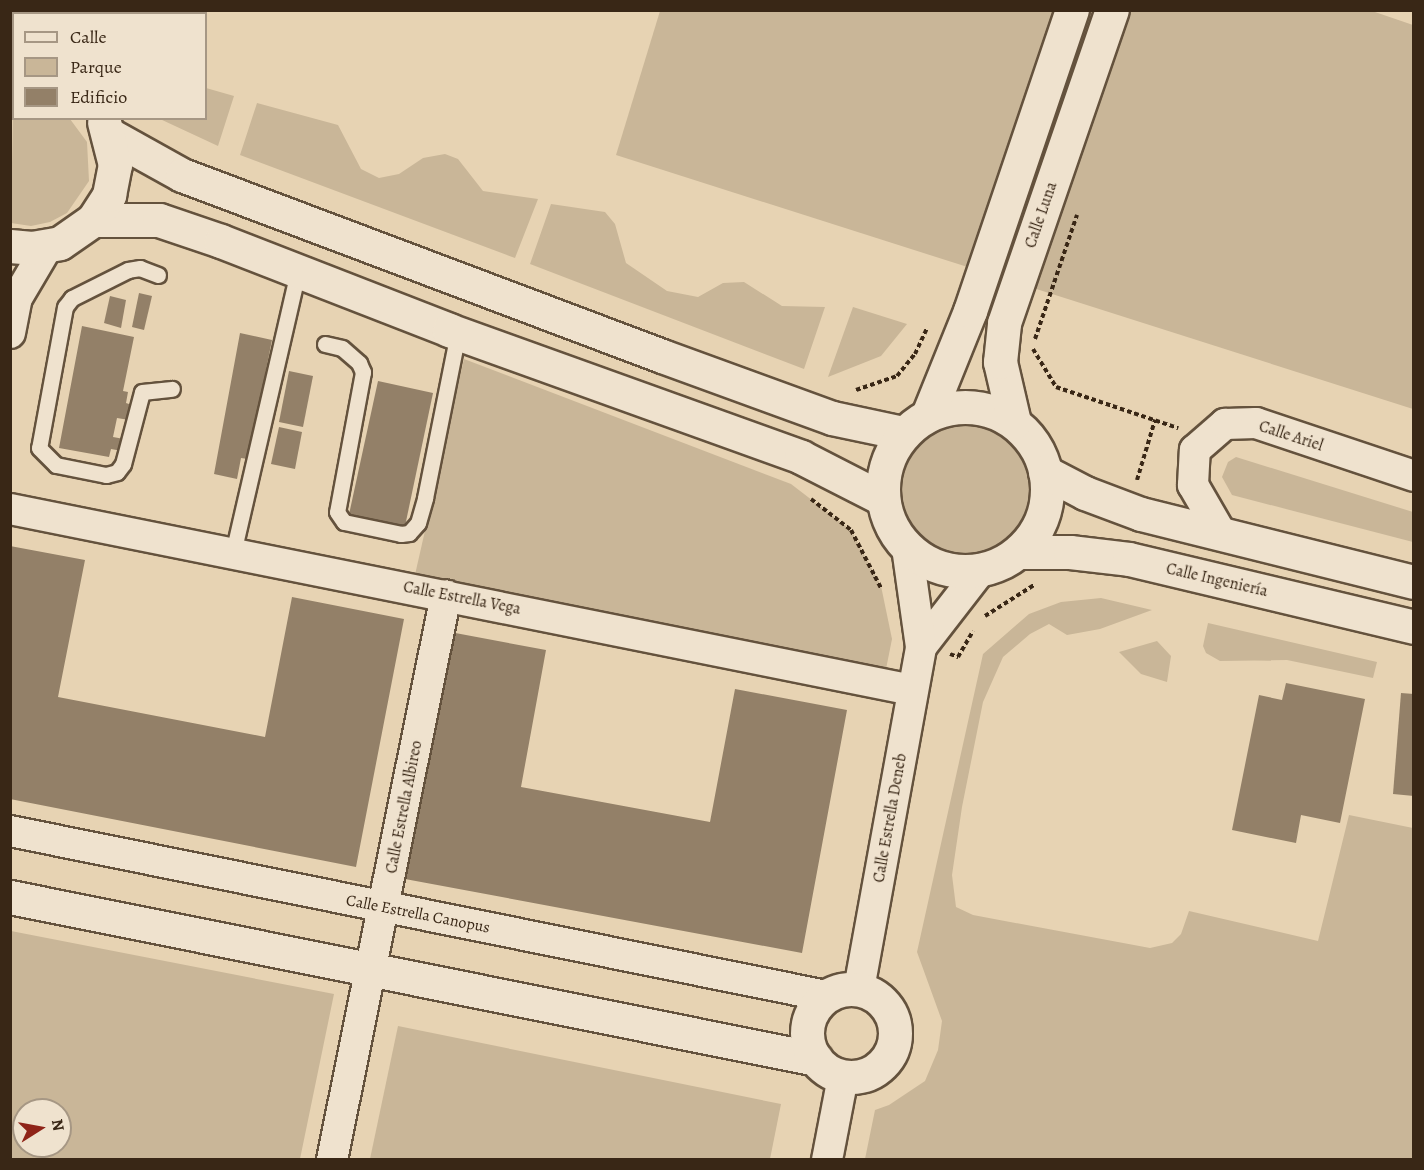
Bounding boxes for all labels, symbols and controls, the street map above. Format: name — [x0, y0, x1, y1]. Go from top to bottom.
legend — [12, 12, 207, 120]
text: Calle — [70, 25, 107, 49]
text: Parque — [70, 55, 122, 79]
text: Edificio — [70, 85, 127, 109]
street label: Calle Luna — [1021, 179, 1061, 251]
street label: Calle Ariel — [1256, 417, 1326, 455]
street label: Calle Ingeniería — [1164, 559, 1270, 601]
street label: Calle Estrella Vega — [402, 577, 522, 619]
street label: Calle Estrella Albireo — [382, 739, 426, 875]
street label: Calle Estrella Deneb — [869, 752, 911, 884]
street label: Calle Estrella Canopus — [344, 891, 492, 937]
north arrow — [12, 1098, 72, 1158]
text: N — [46, 1117, 70, 1133]

